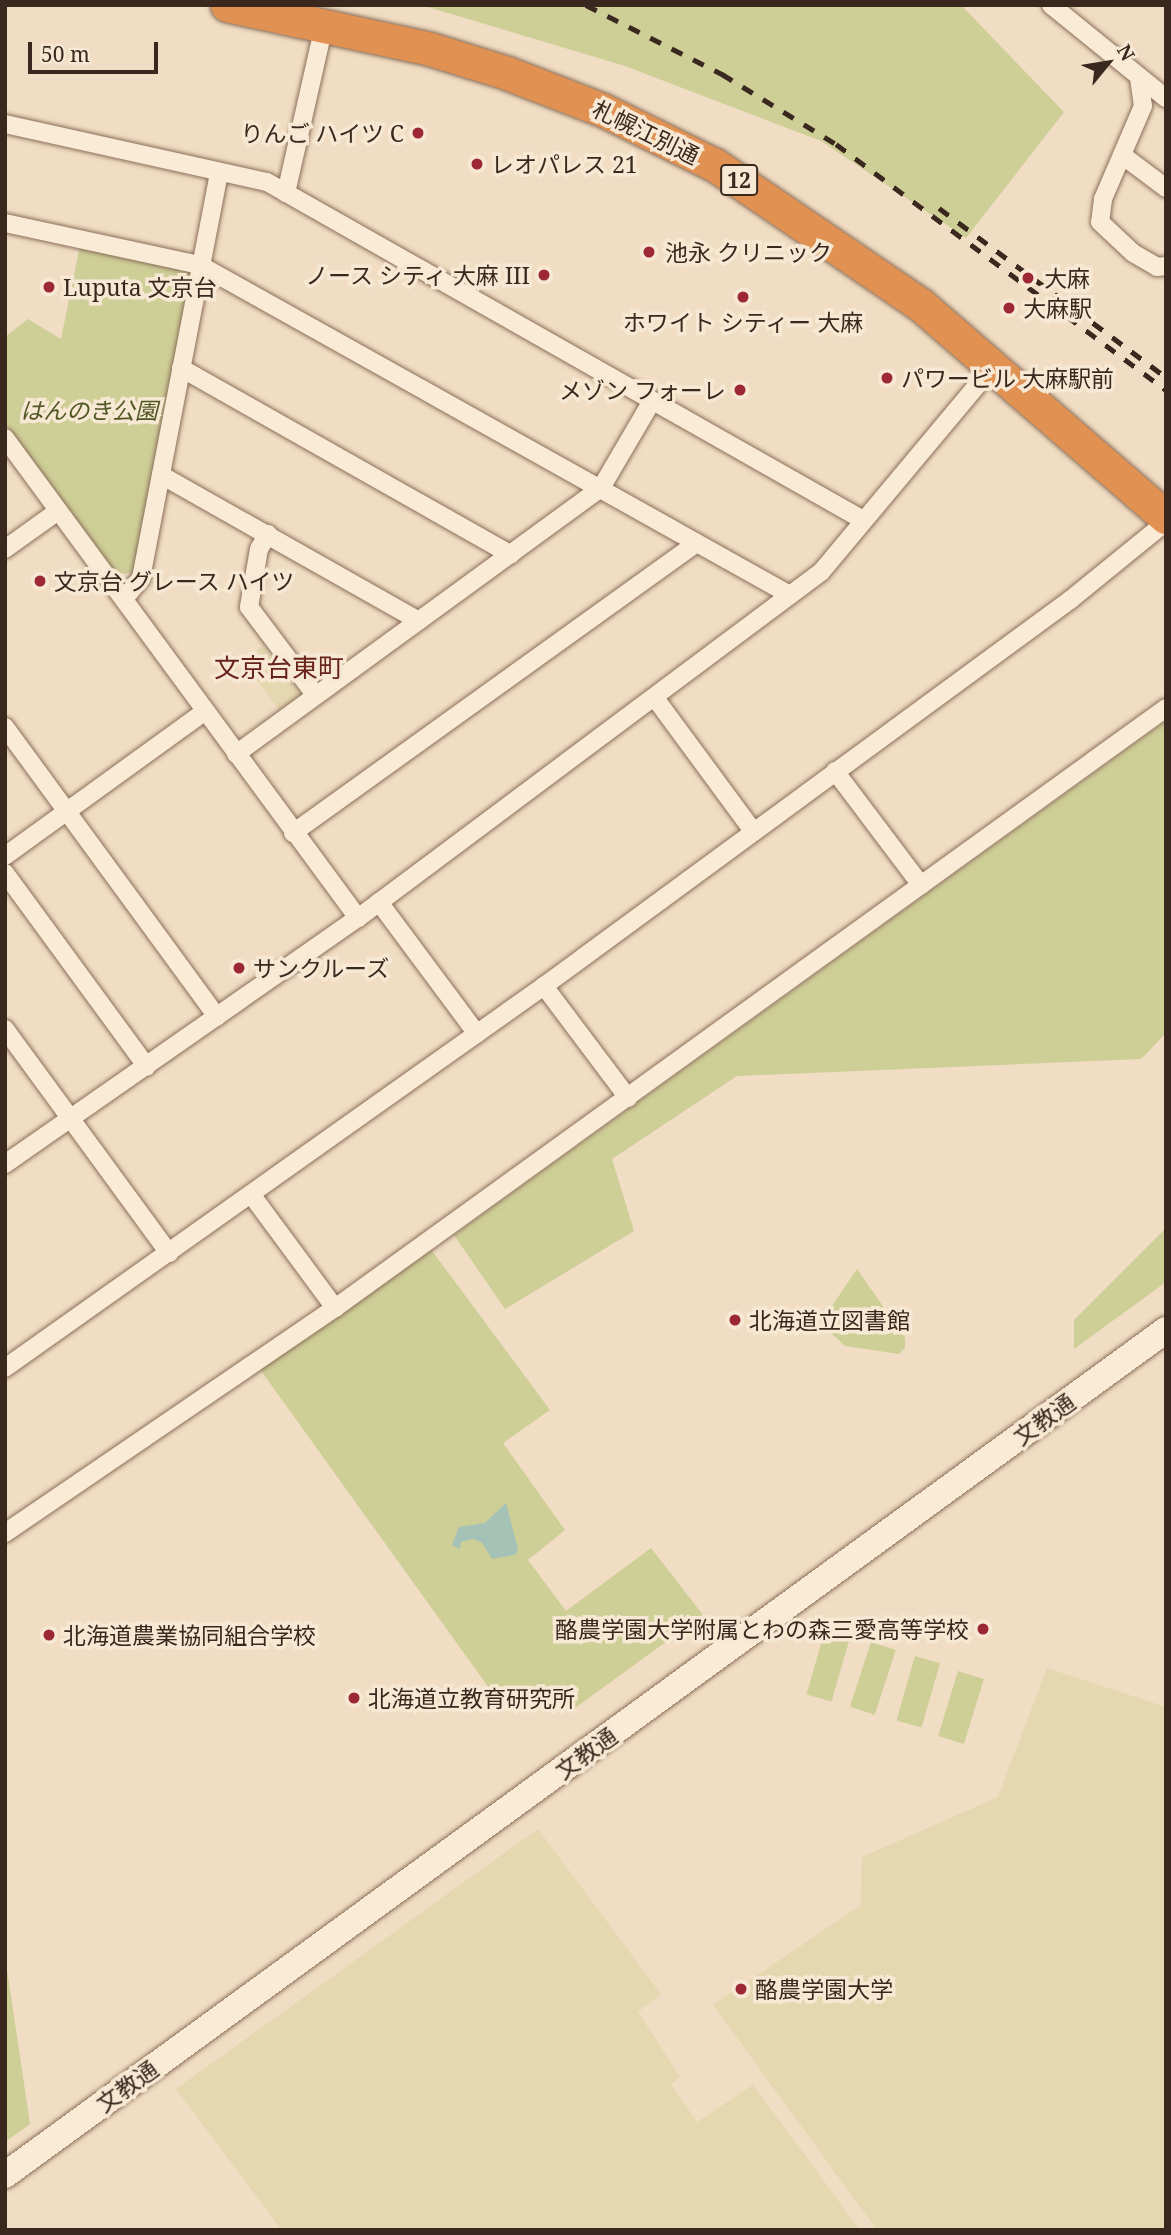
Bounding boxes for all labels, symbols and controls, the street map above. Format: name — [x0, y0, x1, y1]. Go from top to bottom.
scale bar — [32, 28, 161, 72]
north arrow — [1073, 28, 1143, 98]
text: 50 m — [41, 40, 90, 68]
text: N — [1111, 40, 1141, 65]
street label: 札幌江別通 — [588, 94, 704, 170]
place label: りんご ハイツ C — [240, 119, 404, 147]
marker: りんご ハイツ C — [410, 125, 426, 141]
place label: レオパレス 21 — [491, 150, 638, 178]
marker: レオパレス 21 — [469, 156, 485, 172]
road number: 12 — [720, 162, 758, 198]
place label: 池永 クリニック — [665, 238, 832, 266]
marker: 池永 クリニック — [639, 242, 659, 262]
place label: ノース シティ 大麻 III — [303, 261, 530, 289]
place label: 大麻 — [1044, 264, 1090, 292]
marker: ノース シティ 大麻 III — [536, 267, 552, 283]
marker: 大麻 — [1018, 268, 1038, 288]
place label: Luputa 文京台 — [63, 273, 217, 301]
marker: Luputa 文京台 — [41, 279, 57, 295]
marker: ホワイト シティー 大麻 — [735, 289, 751, 305]
place label: 大麻駅 — [1023, 294, 1092, 322]
marker: 大麻駅 — [1001, 300, 1017, 316]
place label: ホワイト シティー 大麻 — [622, 308, 864, 336]
place label: パワービル 大麻駅前 — [901, 364, 1114, 392]
marker: パワービル 大麻駅前 — [879, 370, 895, 386]
place label: メゾン フォーレ — [559, 376, 726, 404]
marker: メゾン フォーレ — [732, 382, 748, 398]
park label: はんのき公園 — [20, 396, 158, 424]
place label: 文京台 グレース ハイツ — [54, 567, 296, 595]
marker: 文京台 グレース ハイツ — [32, 573, 48, 589]
district label: 文京台東町 — [214, 652, 344, 684]
place label: サンクルーズ — [253, 954, 391, 982]
marker: サンクルーズ — [231, 960, 247, 976]
place label: 北海道立図書館 — [749, 1306, 910, 1334]
marker: 北海道立図書館 — [727, 1312, 743, 1328]
street label: 文教通 — [1008, 1388, 1080, 1450]
place label: 酪農学園大学附属とわの森三愛高等学校 — [555, 1615, 969, 1643]
place label: 北海道農業協同組合学校 — [63, 1621, 316, 1649]
marker: 酪農学園大学附属とわの森三愛高等学校 — [975, 1621, 991, 1637]
marker: 北海道農業協同組合学校 — [41, 1627, 57, 1643]
place label: 北海道立教育研究所 — [368, 1684, 575, 1712]
marker: 北海道立教育研究所 — [346, 1690, 362, 1706]
street label: 文教通 — [550, 1722, 622, 1784]
place label: 酪農学園大学 — [755, 1975, 893, 2003]
marker: 酪農学園大学 — [733, 1981, 749, 1997]
street label: 文教通 — [91, 2055, 163, 2117]

